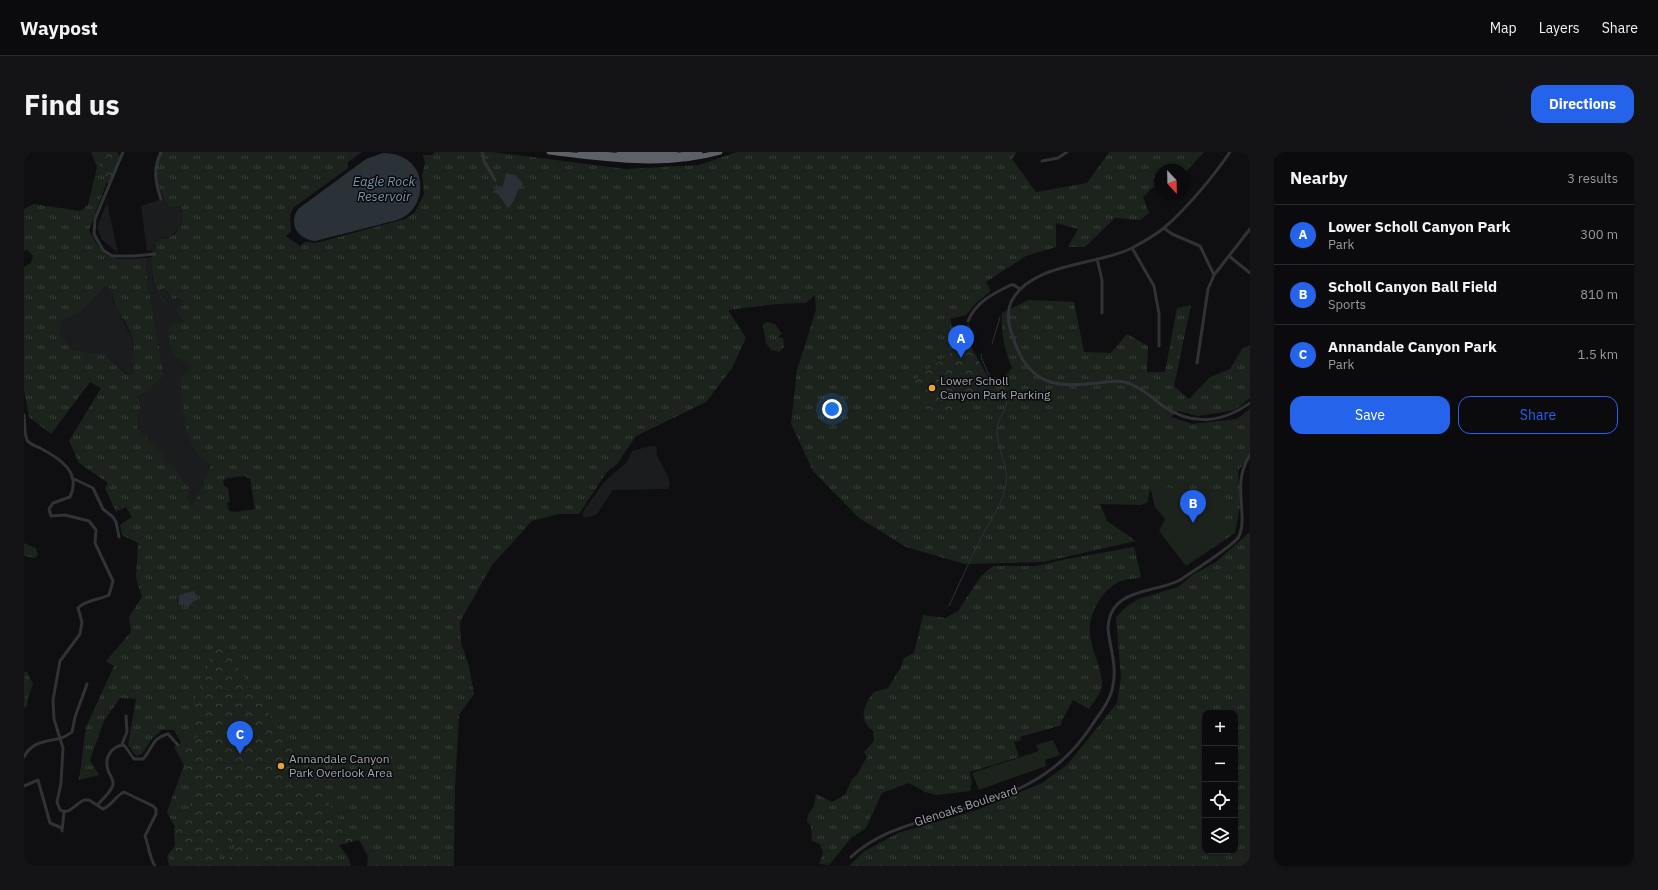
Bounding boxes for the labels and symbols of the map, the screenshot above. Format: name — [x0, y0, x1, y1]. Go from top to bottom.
north arrow — [1154, 164, 1190, 200]
water label: Eagle Rock Reservoir — [353, 173, 416, 205]
pin: A — [948, 325, 974, 358]
place label: Lower Scholl Canyon Park Parking — [940, 373, 1051, 402]
marker: Lower Scholl Canyon Park Parking — [927, 383, 937, 393]
your location — [822, 399, 842, 419]
pin: B — [1180, 490, 1206, 523]
pin: C — [227, 721, 253, 754]
place label: Annandale Canyon Park Overlook Area — [289, 751, 393, 780]
marker: Annandale Canyon Park Overlook Area — [276, 761, 286, 771]
street label: Glenoaks Boulevard — [912, 782, 1019, 829]

